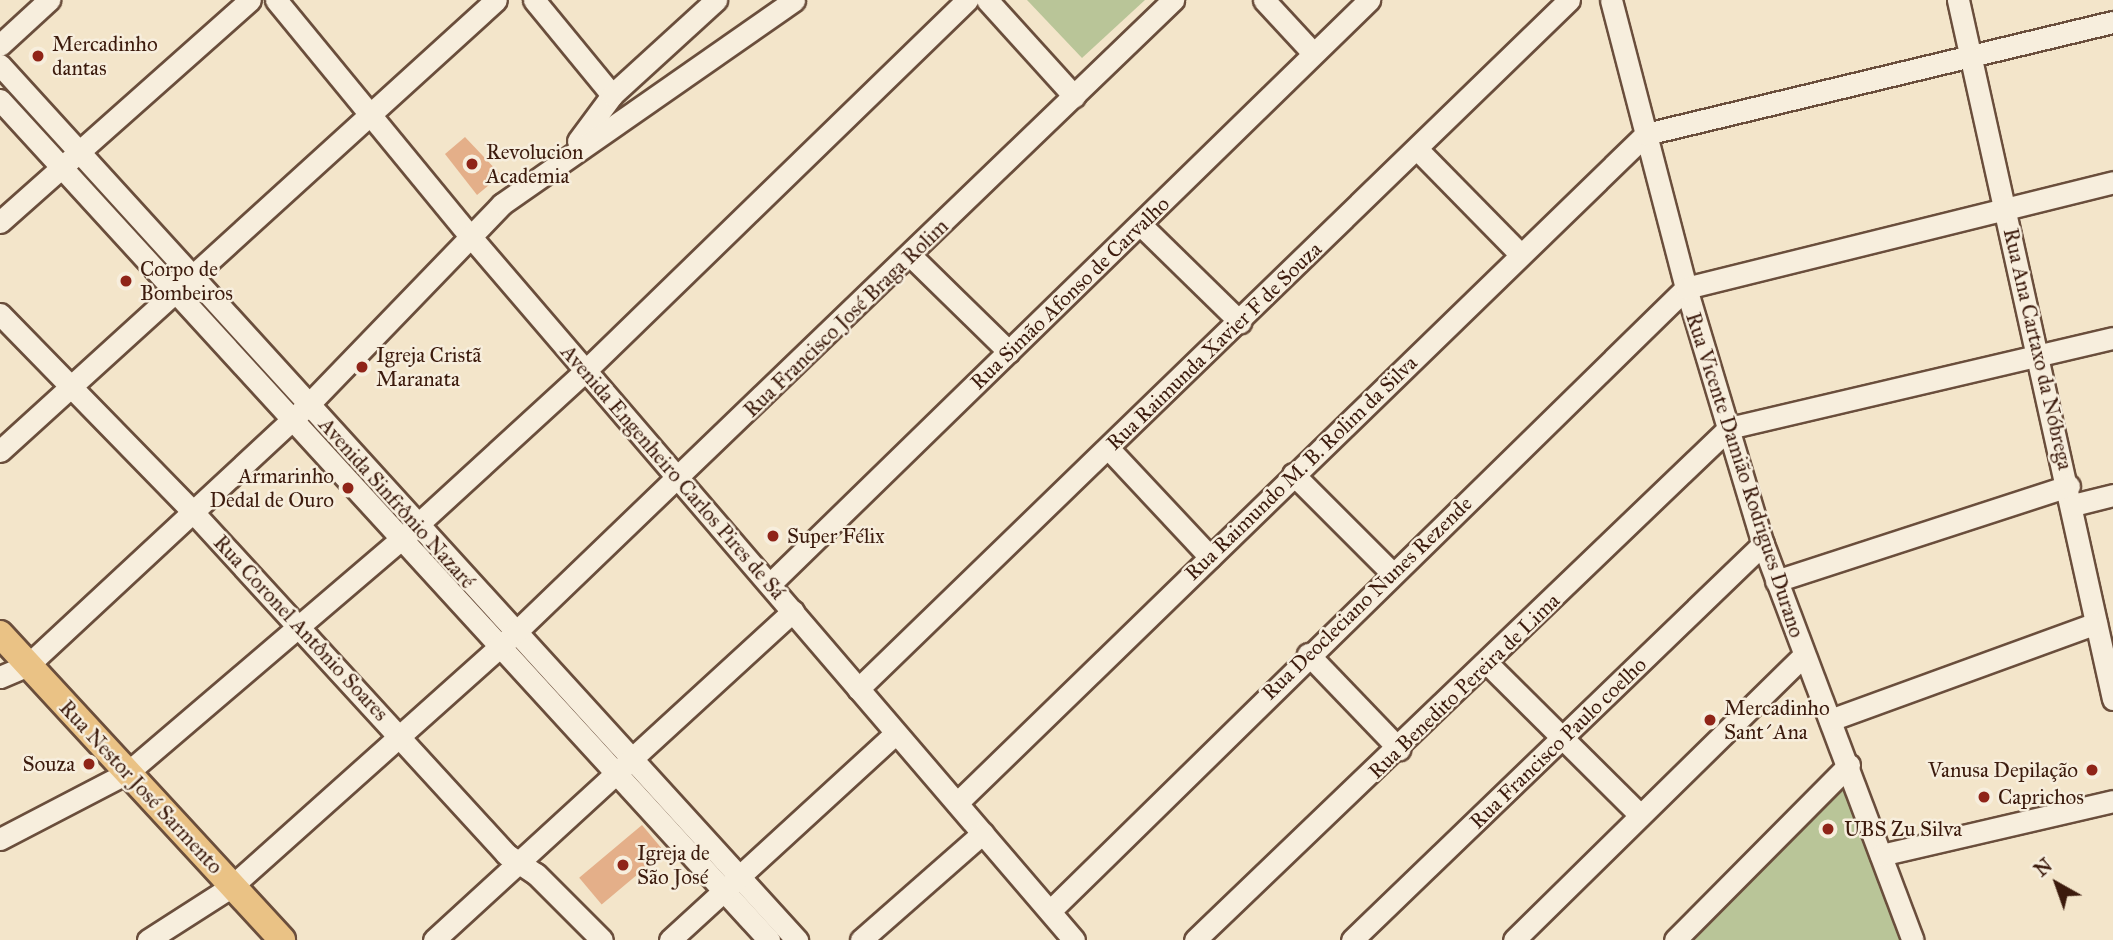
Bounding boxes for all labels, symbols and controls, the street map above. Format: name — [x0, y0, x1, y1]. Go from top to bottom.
place label: Mercadinho dantas — [52, 31, 158, 81]
marker: Mercadinho dantas — [30, 48, 46, 64]
place label: Revolucion Academia — [486, 139, 583, 189]
marker: Revolucion Academia — [464, 156, 480, 172]
street label: Rua Simão Afonso de Carvalho — [965, 191, 1175, 395]
street label: Rua Francisco José Braga Rolim — [738, 214, 954, 422]
street label: Rua Ana Cartaxo da Nóbrega — [1998, 226, 2078, 472]
street label: Rua Raimunda Xavier F de Souza — [1101, 237, 1327, 455]
place label: Corpo de Bombeiros — [140, 256, 233, 306]
marker: Corpo de Bombeiros — [118, 273, 134, 289]
street label: Rua Vicente Damião Rodrigues Durano — [1680, 309, 1810, 641]
street label: Avenida Engenheiro Carlos Pires de Sá — [556, 340, 790, 604]
place label: Igreja Cristã Maranata — [376, 342, 481, 392]
street label: Rua Raimundo M. B. Rolim da Silva — [1180, 350, 1422, 586]
marker: Igreja Cristã Maranata — [354, 359, 370, 375]
street label: Avenida Sinfrônio Nazaré — [314, 412, 480, 594]
place label: Armarinho Dedal de Ouro — [210, 463, 334, 513]
marker: Armarinho Dedal de Ouro — [340, 480, 356, 496]
street label: Rua Deocleciano Nunes Rezende — [1257, 491, 1477, 705]
place label: Super Félix — [787, 523, 885, 549]
marker: Super Félix — [765, 528, 781, 544]
street label: Rua Coronel Antônio Soares — [208, 530, 394, 726]
street label: Rua Benedito Pereira de Lima — [1363, 588, 1565, 784]
street label: Rua Francisco Paulo coelho — [1464, 652, 1652, 834]
street label: Rua Nestor José Sarmento — [54, 695, 228, 879]
place label: Mercadinho Sant´Ana — [1724, 695, 1830, 745]
marker: Mercadinho Sant´Ana — [1702, 712, 1718, 728]
place label: Souza — [22, 751, 75, 777]
marker: Souza — [81, 756, 97, 772]
place label: Vanusa Depilação — [1928, 757, 2078, 783]
marker: Vanusa Depilação — [2084, 762, 2100, 778]
place label: Caprichos — [1998, 784, 2084, 810]
marker: Caprichos — [1976, 789, 1992, 805]
place label: UBS Zu Silva — [1844, 816, 1962, 842]
marker: UBS Zu Silva — [1818, 819, 1838, 839]
place label: Igreja de São José — [637, 840, 710, 890]
north arrow — [2022, 849, 2092, 919]
text: N — [2030, 854, 2057, 882]
marker: Igreja de São José — [615, 857, 631, 873]

